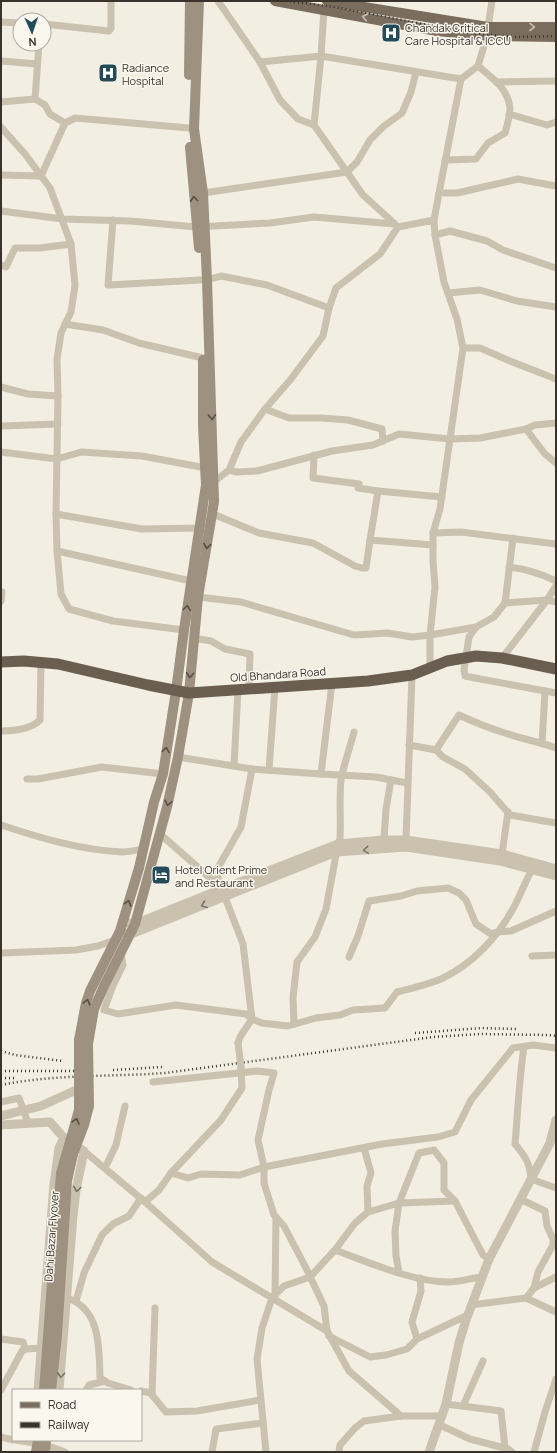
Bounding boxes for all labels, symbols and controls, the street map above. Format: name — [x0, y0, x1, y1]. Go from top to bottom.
north arrow — [12, 12, 52, 52]
one-way arrow — [362, 13, 368, 21]
place label: Chandak Critical Care Hospital & ICCU — [405, 20, 511, 48]
hospital icon: Chandak Critical Care Hospital & ICCU — [380, 22, 402, 44]
one-way arrow — [529, 23, 535, 31]
text: N — [28, 35, 37, 50]
place label: Radiance Hospital — [122, 60, 170, 88]
hospital icon: Radiance Hospital — [97, 62, 119, 84]
one-way arrow — [190, 196, 199, 202]
one-way arrow — [207, 414, 216, 420]
one-way arrow — [203, 543, 212, 549]
one-way arrow — [182, 604, 191, 611]
street label: Old Bhandara Road — [230, 663, 326, 685]
one-way arrow — [186, 672, 195, 678]
one-way arrow — [162, 747, 170, 753]
one-way arrow — [165, 799, 173, 806]
one-way arrow — [363, 845, 369, 854]
place label: Hotel Orient Prime and Restaurant — [175, 862, 268, 890]
hotel icon: Hotel Orient Prime and Restaurant — [150, 864, 172, 886]
one-way arrow — [123, 900, 132, 907]
one-way arrow — [201, 900, 209, 908]
one-way arrow — [82, 999, 90, 1005]
one-way arrow — [71, 1117, 80, 1124]
one-way arrow — [73, 1186, 81, 1193]
street label: Dahi Bazar Flyover — [40, 1190, 62, 1282]
one-way arrow — [56, 1372, 65, 1378]
legend — [12, 1389, 142, 1441]
text: Road — [48, 1396, 76, 1413]
text: Railway — [48, 1416, 90, 1433]

